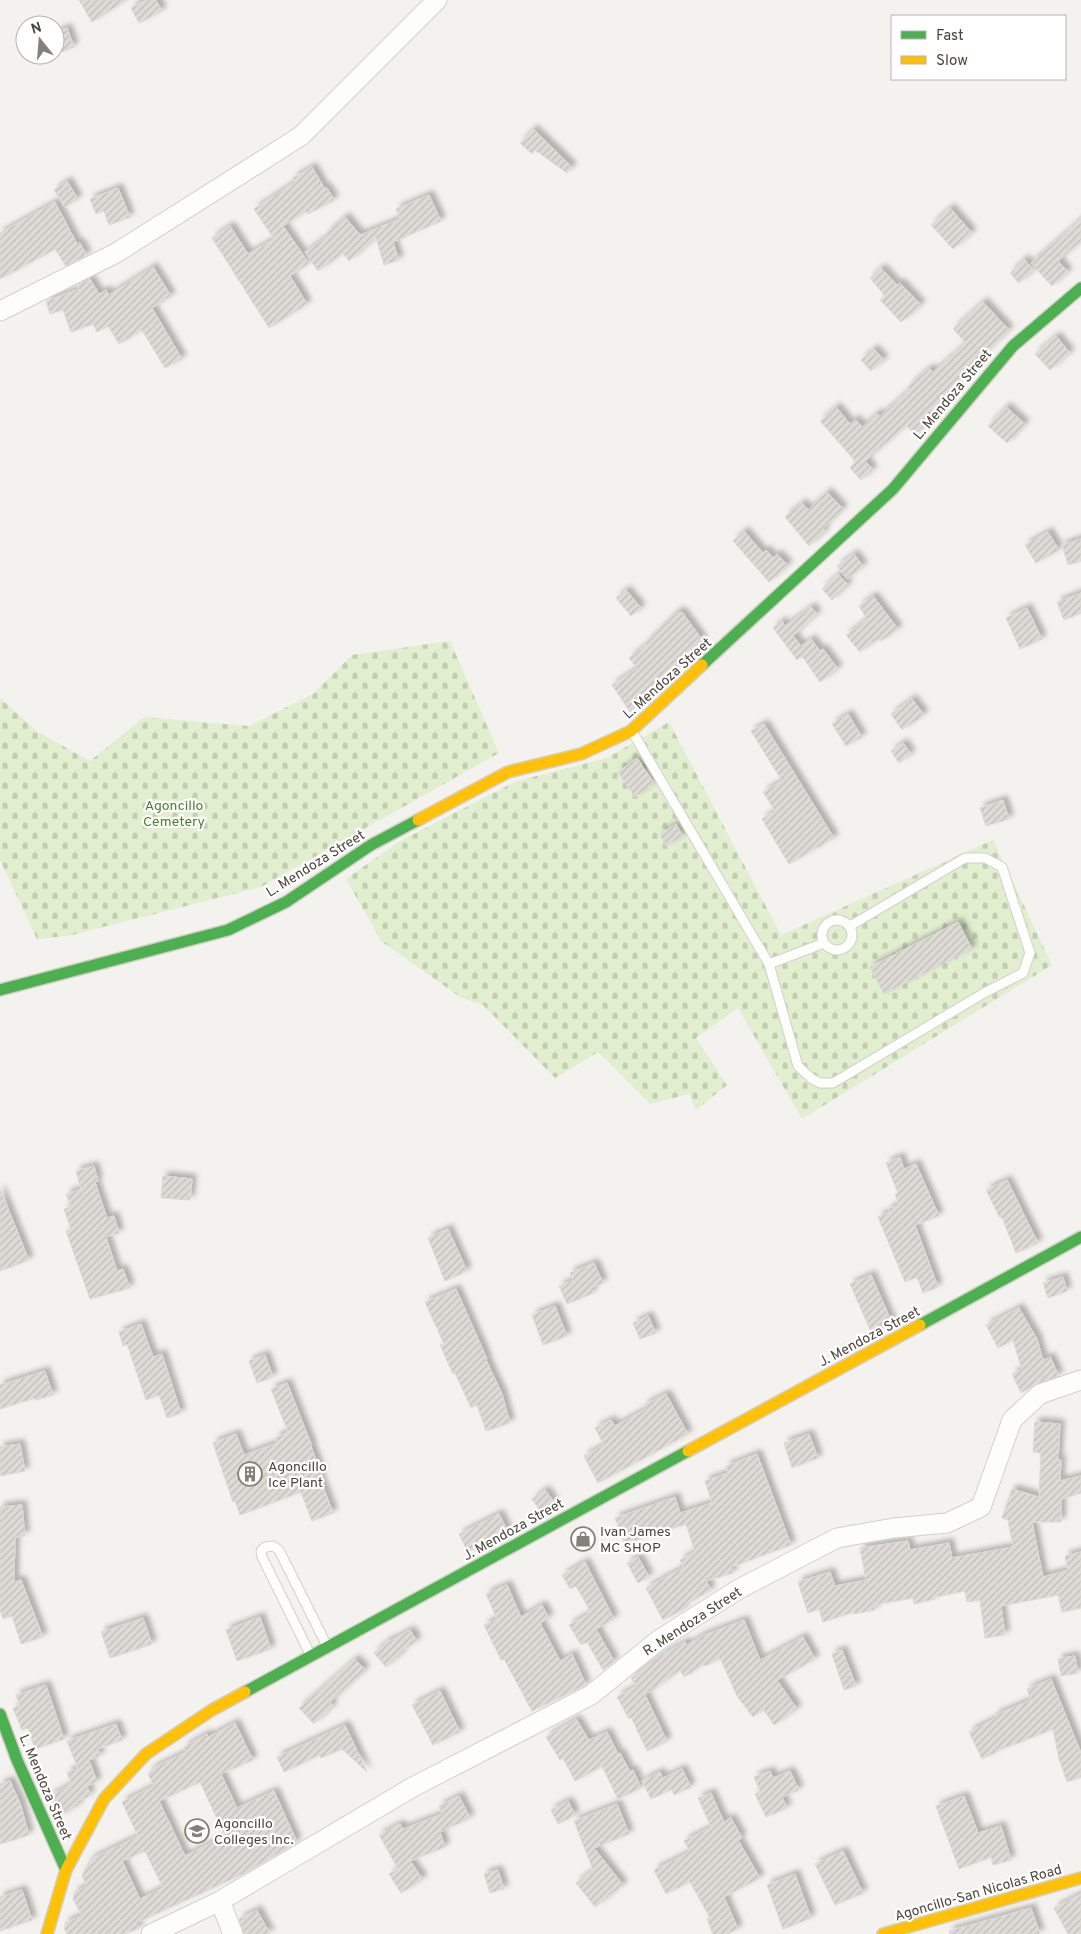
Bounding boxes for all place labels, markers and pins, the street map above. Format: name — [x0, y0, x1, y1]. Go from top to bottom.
place label: Agoncillo Ice Plant — [268, 1459, 327, 1492]
building icon: Agoncillo Ice Plant — [237, 1461, 263, 1487]
place label: Ivan James MC SHOP — [600, 1524, 671, 1557]
shop icon: Ivan James MC SHOP — [570, 1526, 596, 1552]
place label: Agoncillo Colleges Inc. — [214, 1816, 294, 1849]
school or university icon: Agoncillo Colleges Inc. — [184, 1818, 210, 1844]

